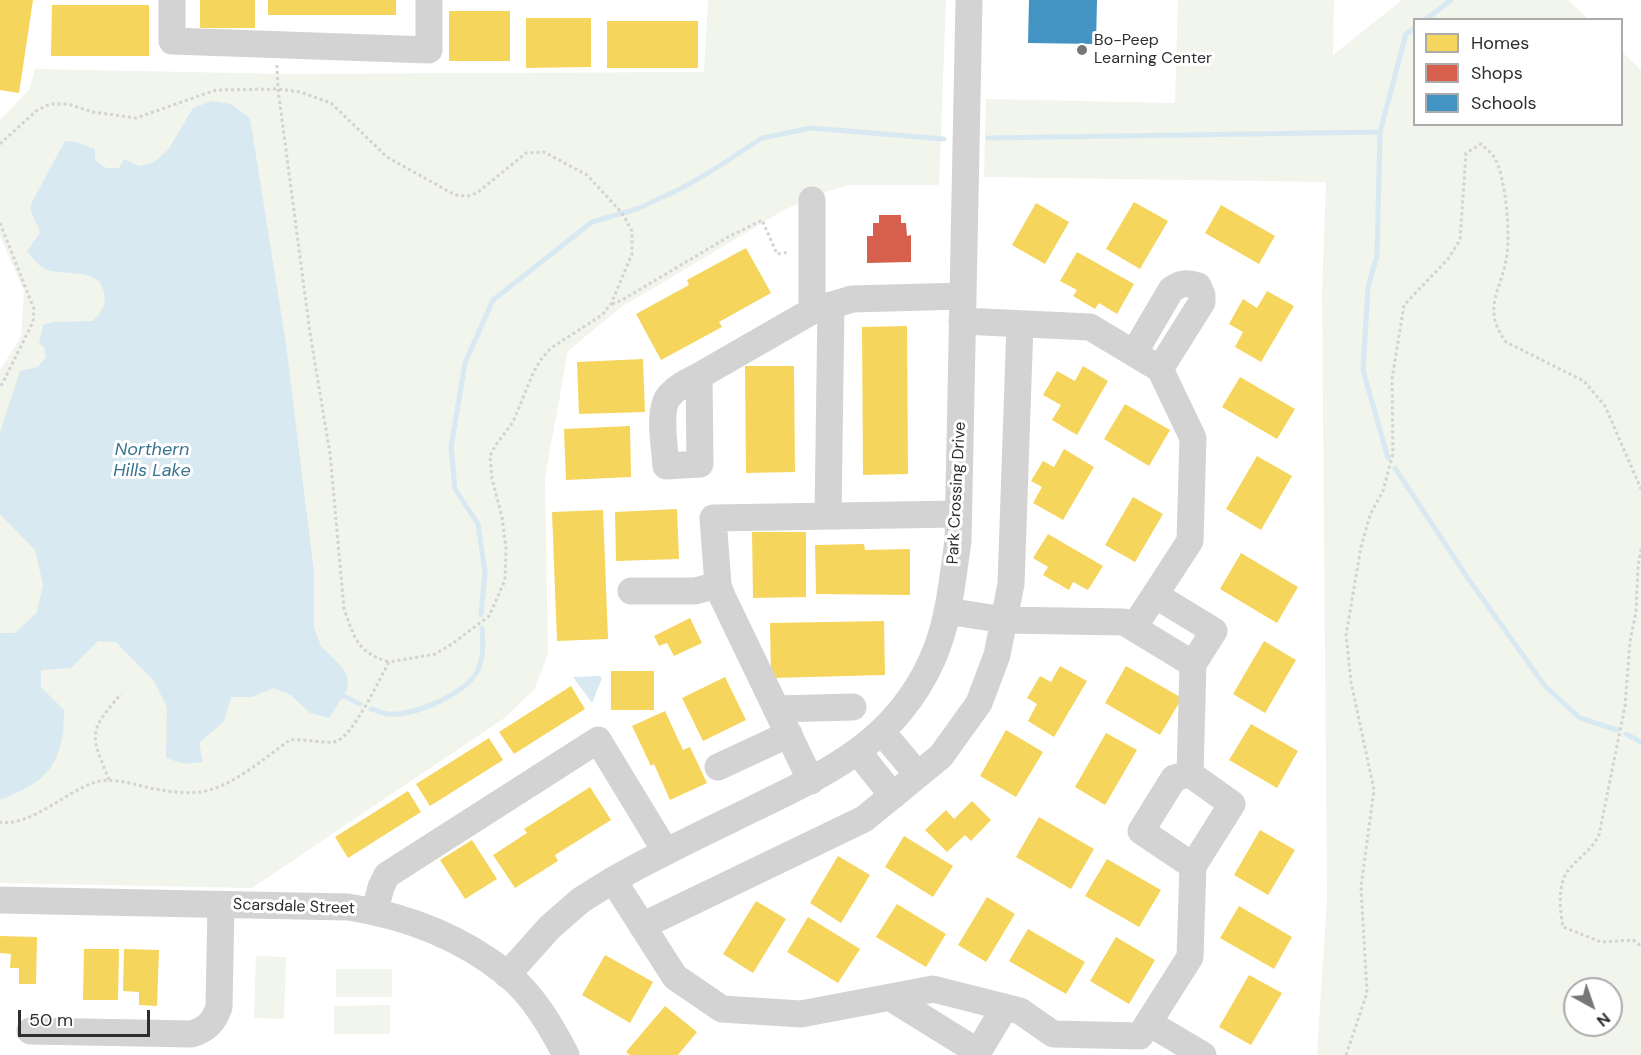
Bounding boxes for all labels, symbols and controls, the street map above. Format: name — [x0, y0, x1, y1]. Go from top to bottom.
legend — [1413, 18, 1623, 126]
place label: Bo-Peep Learning Center — [1094, 31, 1212, 69]
text: Homes — [1471, 31, 1529, 55]
marker: Bo-Peep Learning Center — [1075, 43, 1089, 57]
text: Shops — [1471, 61, 1523, 85]
text: Schools — [1471, 91, 1536, 115]
street label: Park Crossing Drive — [944, 421, 970, 565]
water label: Northern Hills Lake — [113, 439, 191, 482]
street label: Scarsdale Street — [233, 895, 355, 919]
north arrow — [1563, 977, 1623, 1037]
scale bar — [21, 998, 153, 1036]
text: 50 m — [29, 1008, 73, 1032]
text: N — [1592, 1008, 1615, 1031]

